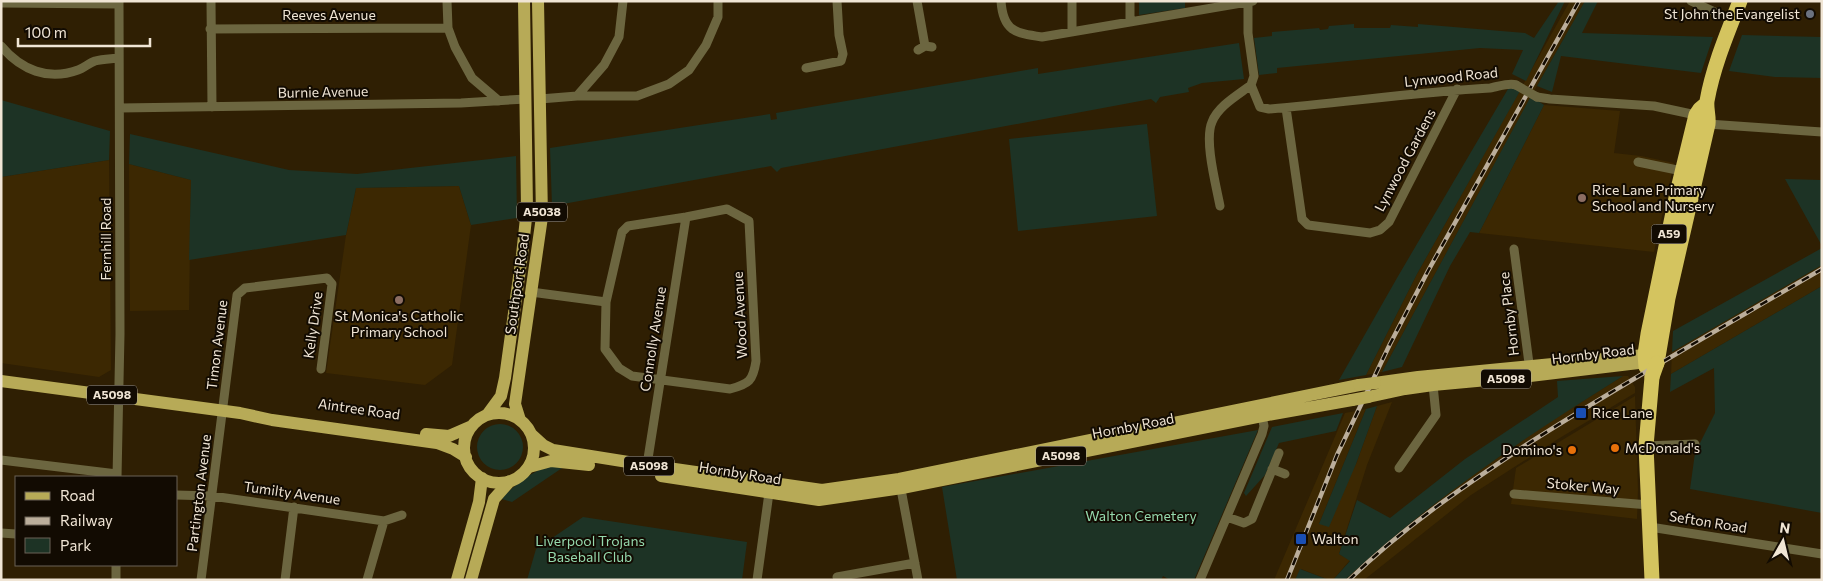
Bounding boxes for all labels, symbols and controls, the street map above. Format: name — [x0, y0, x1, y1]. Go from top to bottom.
place label: St John the Evangelist — [1664, 5, 1800, 22]
street label: Reeves Avenue — [282, 6, 376, 23]
marker: St John the Evangelist — [1804, 8, 1816, 20]
scale bar — [18, 15, 150, 47]
text: 100 m — [25, 23, 67, 41]
street label: Lynwood Road — [1403, 63, 1499, 90]
street label: Burnie Avenue — [277, 82, 369, 101]
street label: Lynwood Gardens — [1370, 105, 1439, 214]
place label: Rice Lane Primary School and Nursery — [1592, 181, 1715, 214]
marker: Rice Lane Primary School and Nursery — [1576, 192, 1588, 204]
street label: Fernhill Road — [97, 198, 114, 280]
road number: A5038 — [517, 202, 567, 222]
road number: A59 — [1652, 224, 1686, 243]
street label: Southport Road — [501, 232, 532, 335]
street label: Wood Avenue — [729, 271, 750, 359]
street label: Hornby Place — [1495, 271, 1522, 357]
street label: Connolly Avenue — [636, 285, 669, 393]
street label: Kelly Drive — [299, 290, 326, 359]
marker: St Monica's Catholic Primary School — [393, 294, 405, 306]
street label: Timon Avenue — [203, 299, 230, 391]
place label: St Monica's Catholic Primary School — [334, 307, 464, 340]
street label: Hornby Road — [1551, 340, 1635, 367]
road number: A5098 — [1481, 369, 1531, 388]
road number: A5098 — [87, 386, 137, 404]
street label: Aintree Road — [317, 394, 401, 423]
place label: Rice Lane — [1592, 404, 1653, 421]
marker: Rice Lane — [1574, 406, 1588, 420]
street label: Hornby Road — [1090, 409, 1175, 442]
street label: Partington Avenue — [183, 433, 214, 553]
place label: McDonald's — [1625, 439, 1700, 456]
place label: Domino's — [1502, 441, 1562, 458]
marker: McDonald's — [1609, 442, 1621, 454]
marker: Domino's — [1566, 444, 1578, 456]
road number: A5098 — [1036, 446, 1086, 466]
road number: A5098 — [624, 456, 674, 476]
street label: Hornby Road — [698, 458, 782, 487]
street label: Stoker Way — [1546, 474, 1620, 497]
legend — [15, 476, 178, 566]
street label: Tumilty Avenue — [243, 477, 341, 508]
text: Road — [60, 486, 95, 504]
park label: Walton Cemetery — [1085, 507, 1197, 524]
street label: Sefton Road — [1668, 507, 1748, 536]
text: Railway — [60, 511, 113, 529]
north arrow — [1758, 516, 1808, 566]
text: N — [1778, 518, 1791, 537]
place label: Walton — [1312, 530, 1358, 547]
park label: Liverpool Trojans Baseball Club — [535, 532, 645, 565]
marker: Walton — [1294, 532, 1308, 546]
text: Park — [60, 536, 91, 554]

